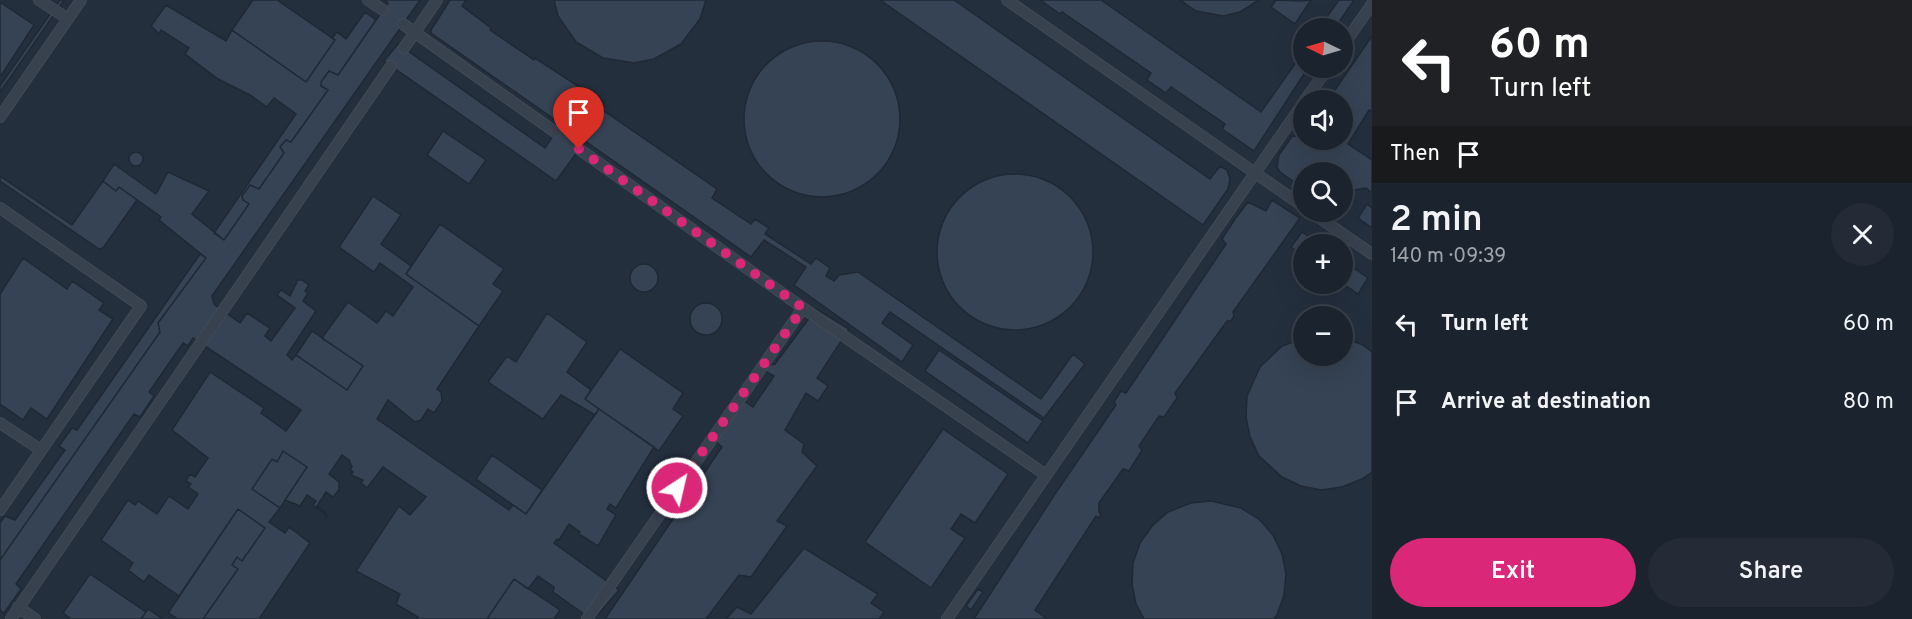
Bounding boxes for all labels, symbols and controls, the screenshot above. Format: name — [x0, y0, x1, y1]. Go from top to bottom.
north arrow — [1293, 18, 1353, 78]
map controls — [1293, 18, 1353, 366]
text: 60 m — [1489, 20, 1590, 73]
icon: left — [1390, 24, 1468, 102]
text: Turn left — [1489, 72, 1591, 106]
pin — [553, 87, 604, 149]
button: sound — [1293, 90, 1353, 150]
icon: arrive — [562, 96, 595, 129]
icon: arrive — [1452, 138, 1485, 171]
text: Then — [1390, 141, 1440, 168]
button: search — [1293, 162, 1353, 222]
text: 2 min — [1390, 198, 1483, 244]
button: close — [1831, 203, 1894, 266]
button: + — [1293, 234, 1353, 294]
text: 140 m · 09:39 — [1390, 244, 1506, 270]
button: − — [1293, 306, 1353, 366]
icon: left — [1390, 308, 1423, 341]
text: Turn left — [1441, 311, 1529, 338]
text: 60 m — [1843, 311, 1894, 338]
icon: arrive — [1390, 386, 1423, 419]
text: Arrive at destination — [1441, 389, 1651, 416]
text: 80 m — [1843, 389, 1894, 416]
position arrow — [645, 456, 709, 520]
button: Exit — [1390, 538, 1636, 607]
button: Share — [1648, 538, 1894, 607]

